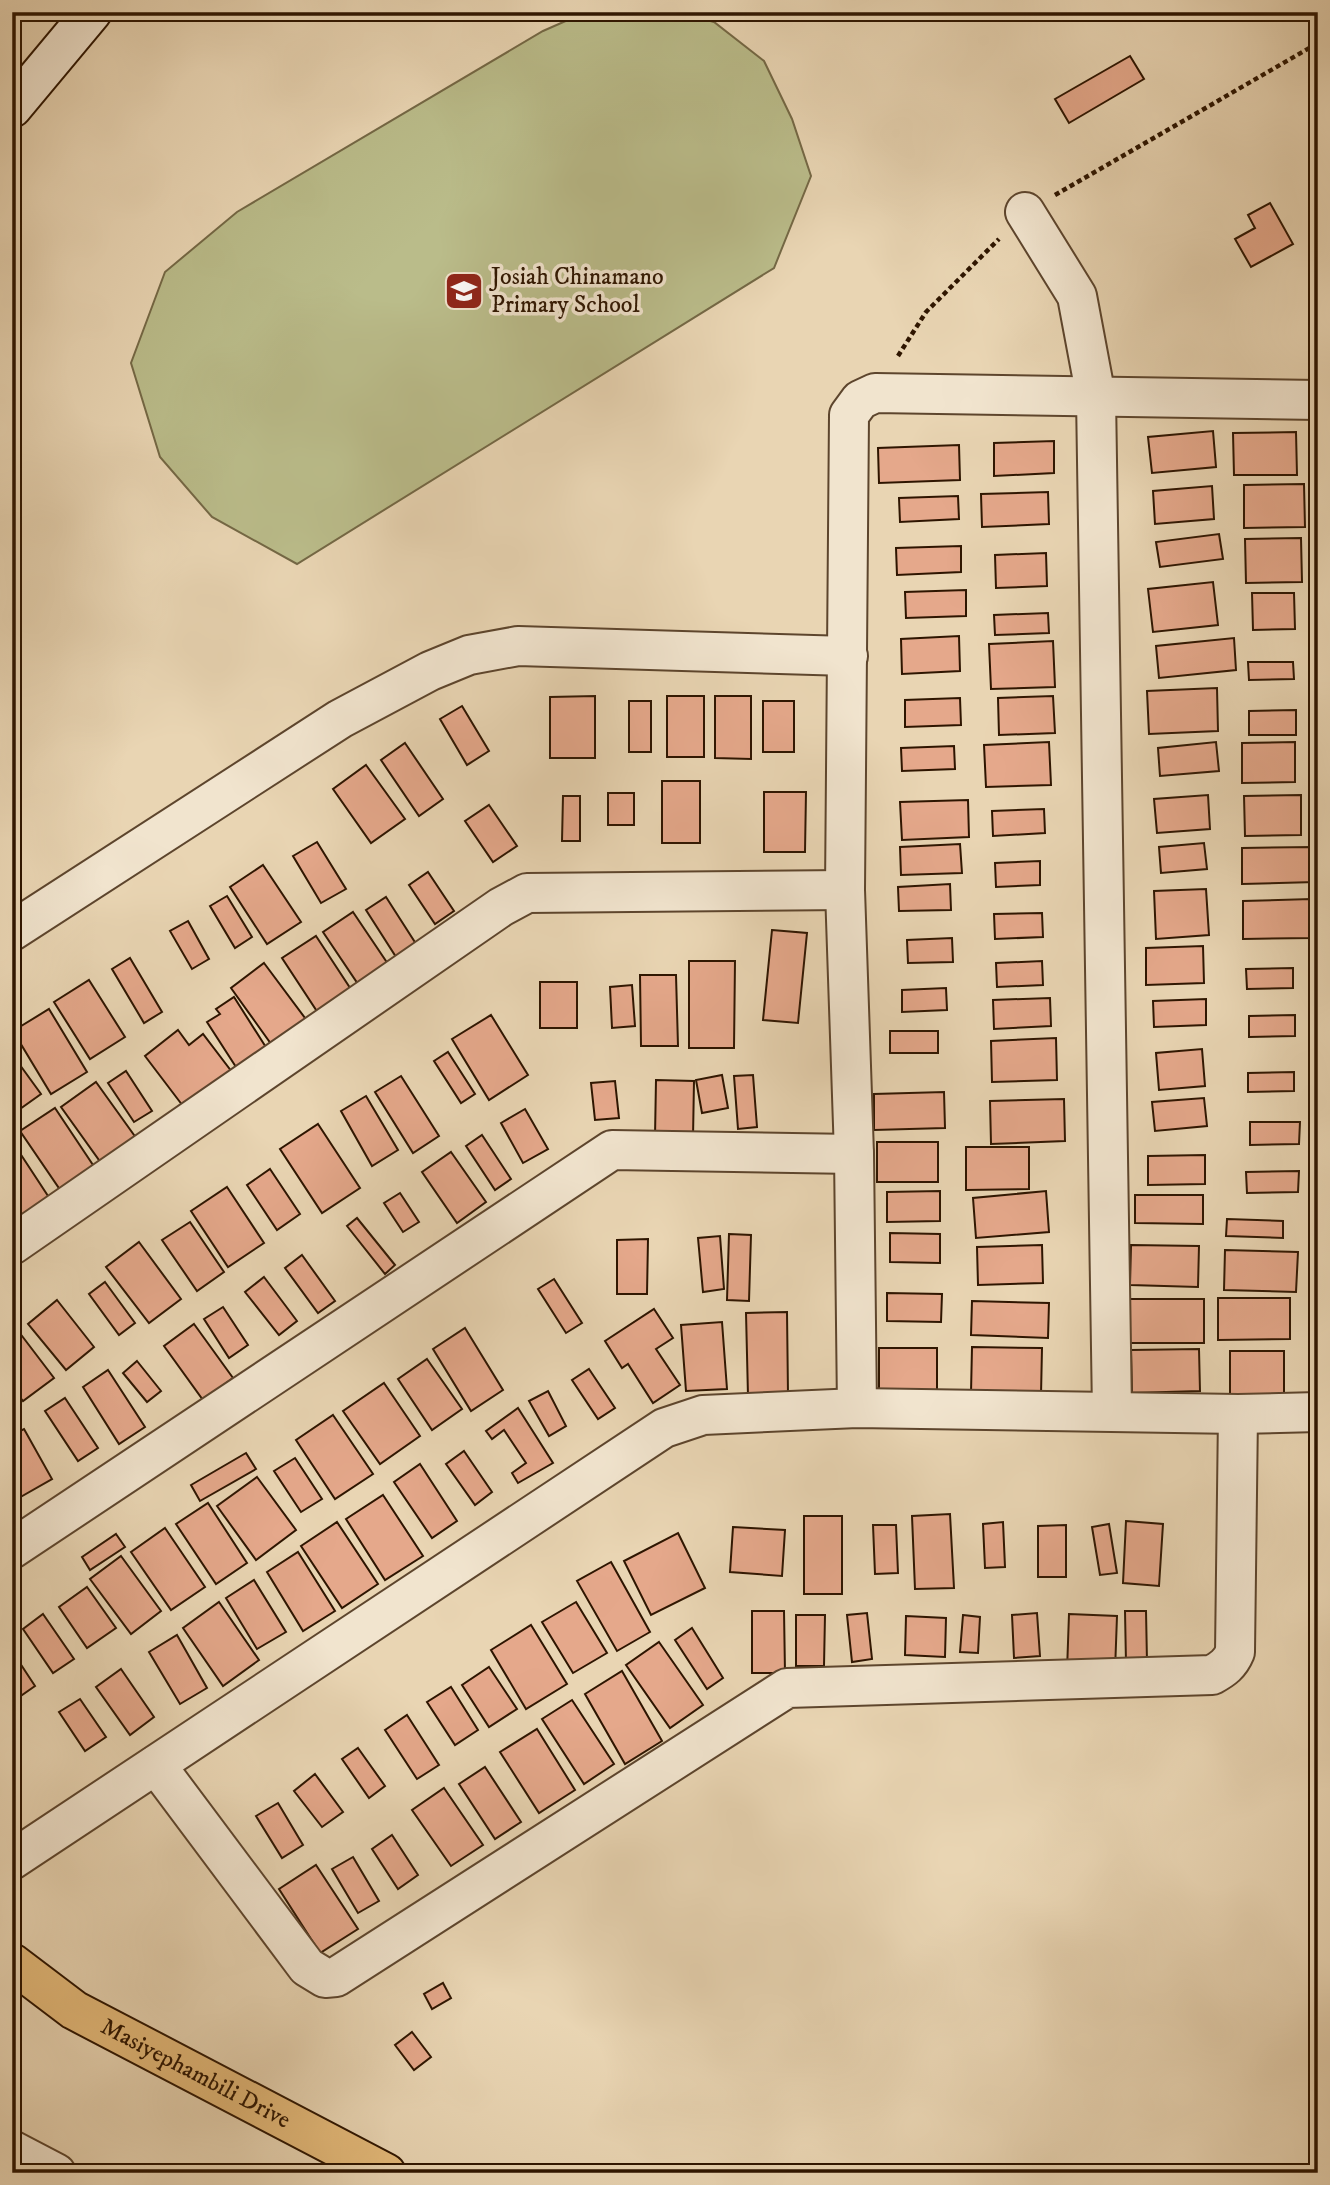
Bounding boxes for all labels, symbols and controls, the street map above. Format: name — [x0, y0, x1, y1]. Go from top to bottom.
place label: Josiah Chinamano Primary School — [489, 262, 664, 320]
school or university icon: Josiah Chinamano Primary School — [443, 270, 485, 312]
street label: Masiyephambili Drive — [96, 2012, 296, 2135]

